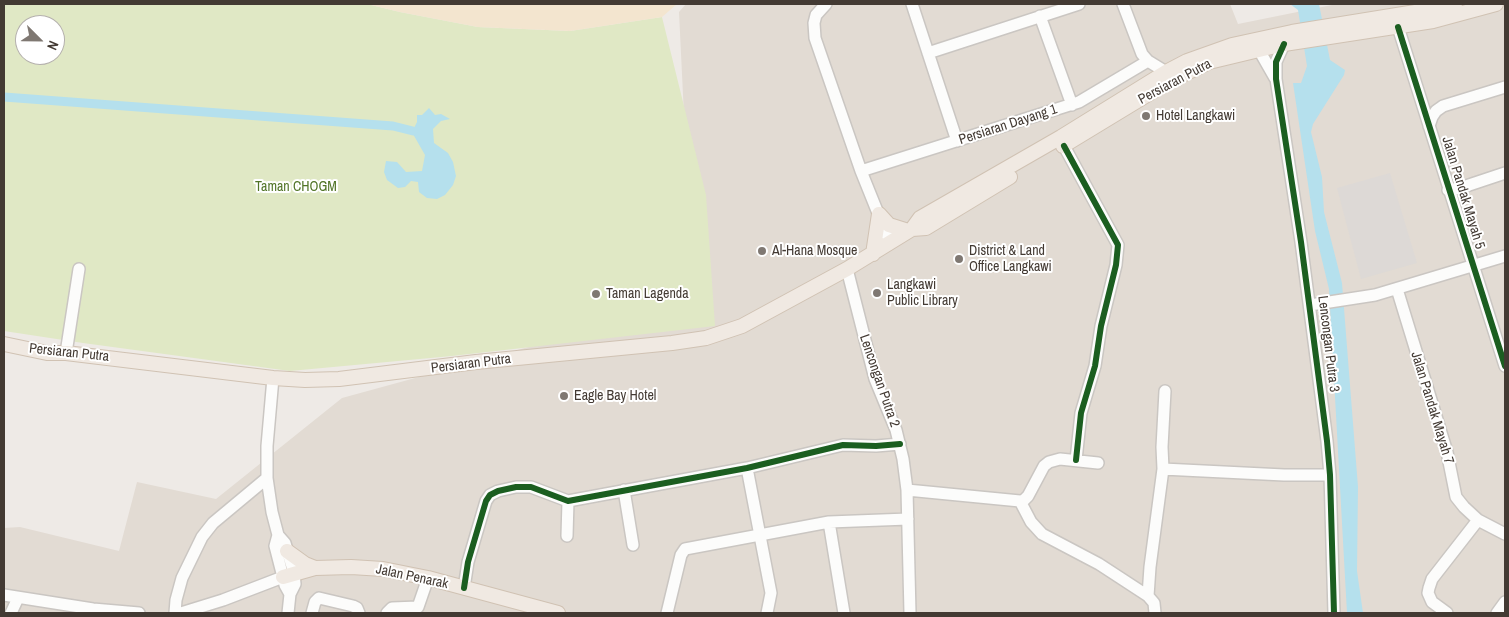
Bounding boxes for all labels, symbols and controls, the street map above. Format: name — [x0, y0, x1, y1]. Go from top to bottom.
north arrow — [15, 15, 65, 65]
text: N — [43, 38, 63, 53]
street label: Persiaran Putra — [1136, 56, 1214, 108]
street label: Persiaran Dayang 1 — [957, 101, 1059, 149]
place label: Hotel Langkawi — [1156, 108, 1235, 124]
marker: Hotel Langkawi — [1140, 110, 1152, 122]
street label: Jalan Pandak Mayah 5 — [1438, 135, 1488, 251]
park label: Taman CHOGM — [255, 179, 337, 195]
place label: Al-Hana Mosque — [772, 243, 857, 259]
place label: District & Land Office Langkawi — [969, 243, 1052, 276]
marker: Al-Hana Mosque — [756, 245, 768, 257]
marker: District & Land Office Langkawi — [953, 253, 965, 265]
place label: Langkawi Public Library — [887, 277, 958, 310]
place label: Taman Lagenda — [606, 286, 689, 302]
marker: Langkawi Public Library — [871, 287, 883, 299]
marker: Taman Lagenda — [590, 288, 602, 300]
street label: Lencongan Putra 3 — [1314, 295, 1342, 393]
street label: Lencongan Putra 2 — [855, 332, 903, 430]
street label: Persiaran Putra — [28, 340, 110, 366]
street label: Jalan Pandak Mayah 7 — [1407, 350, 1457, 466]
street label: Persiaran Putra — [430, 351, 512, 377]
place label: Eagle Bay Hotel — [574, 388, 656, 404]
marker: Eagle Bay Hotel — [558, 390, 570, 402]
street label: Jalan Penarak — [374, 561, 450, 593]

